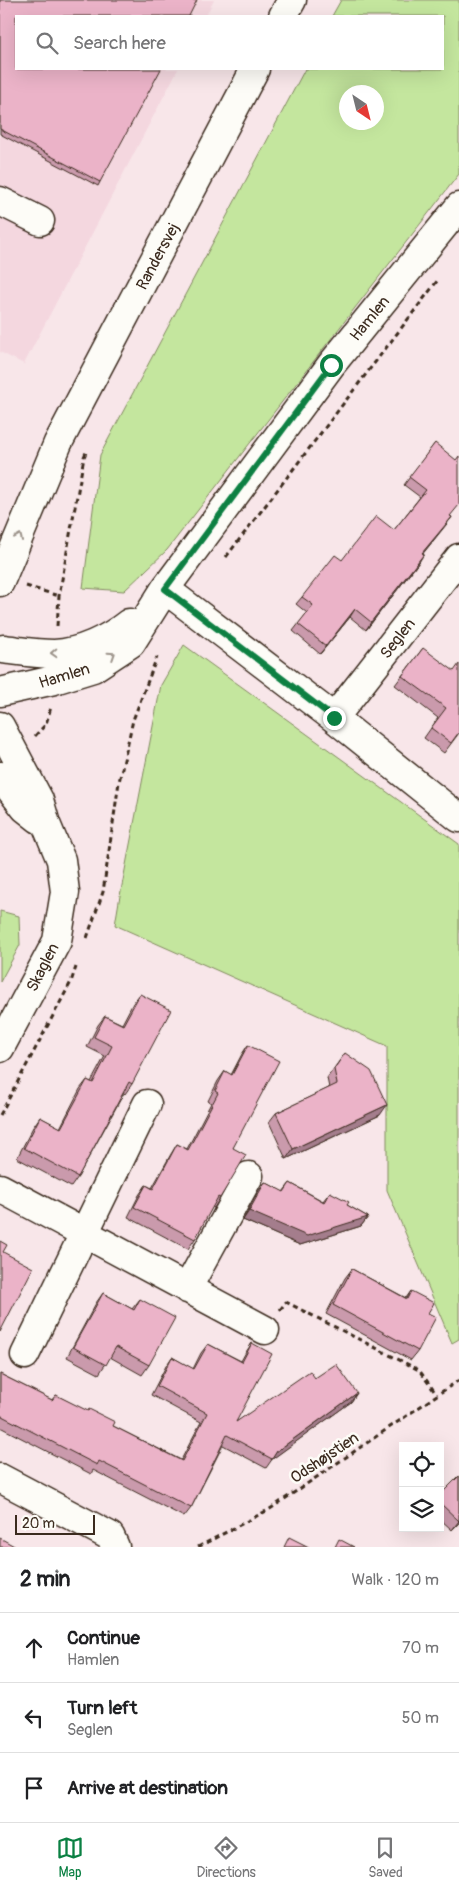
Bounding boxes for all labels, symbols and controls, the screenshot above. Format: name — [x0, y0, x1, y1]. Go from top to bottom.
search box — [15, 15, 444, 70]
icon: search — [33, 29, 61, 57]
text: Search here — [73, 31, 166, 55]
north arrow — [339, 85, 384, 130]
street label: Randersvej — [132, 220, 184, 293]
street label: Hamlen — [346, 292, 394, 345]
route start — [320, 354, 343, 377]
one-way arrow — [12, 533, 23, 542]
street label: Seglen — [376, 614, 420, 663]
one-way arrow — [50, 647, 58, 658]
one-way arrow — [106, 652, 116, 661]
street label: Hamlen — [36, 659, 92, 693]
route end — [323, 707, 346, 730]
street label: Skaglen — [22, 940, 64, 995]
street label: Odshøjstien — [287, 1428, 362, 1488]
map controls — [399, 1442, 444, 1532]
button: locate — [399, 1442, 444, 1487]
button: layers — [399, 1487, 444, 1532]
scale bar — [15, 1512, 95, 1535]
text: 20 m — [22, 1515, 55, 1532]
text: 2 min — [20, 1566, 70, 1593]
text: Walk · 120 m — [351, 1570, 439, 1590]
text: Continue — [67, 1626, 140, 1650]
icon: ahead — [20, 1634, 48, 1662]
text: 70 m — [402, 1638, 439, 1658]
text: Hamlen — [67, 1650, 119, 1670]
text: Turn left — [67, 1696, 137, 1720]
icon: left — [20, 1704, 48, 1732]
text: 50 m — [402, 1708, 439, 1728]
text: Seglen — [67, 1720, 113, 1740]
icon: arrive — [20, 1774, 48, 1802]
text: Arrive at destination — [67, 1776, 228, 1800]
tab: Map — [56, 1834, 84, 1881]
tab: Directions — [196, 1834, 256, 1881]
tab: Saved — [368, 1834, 403, 1881]

